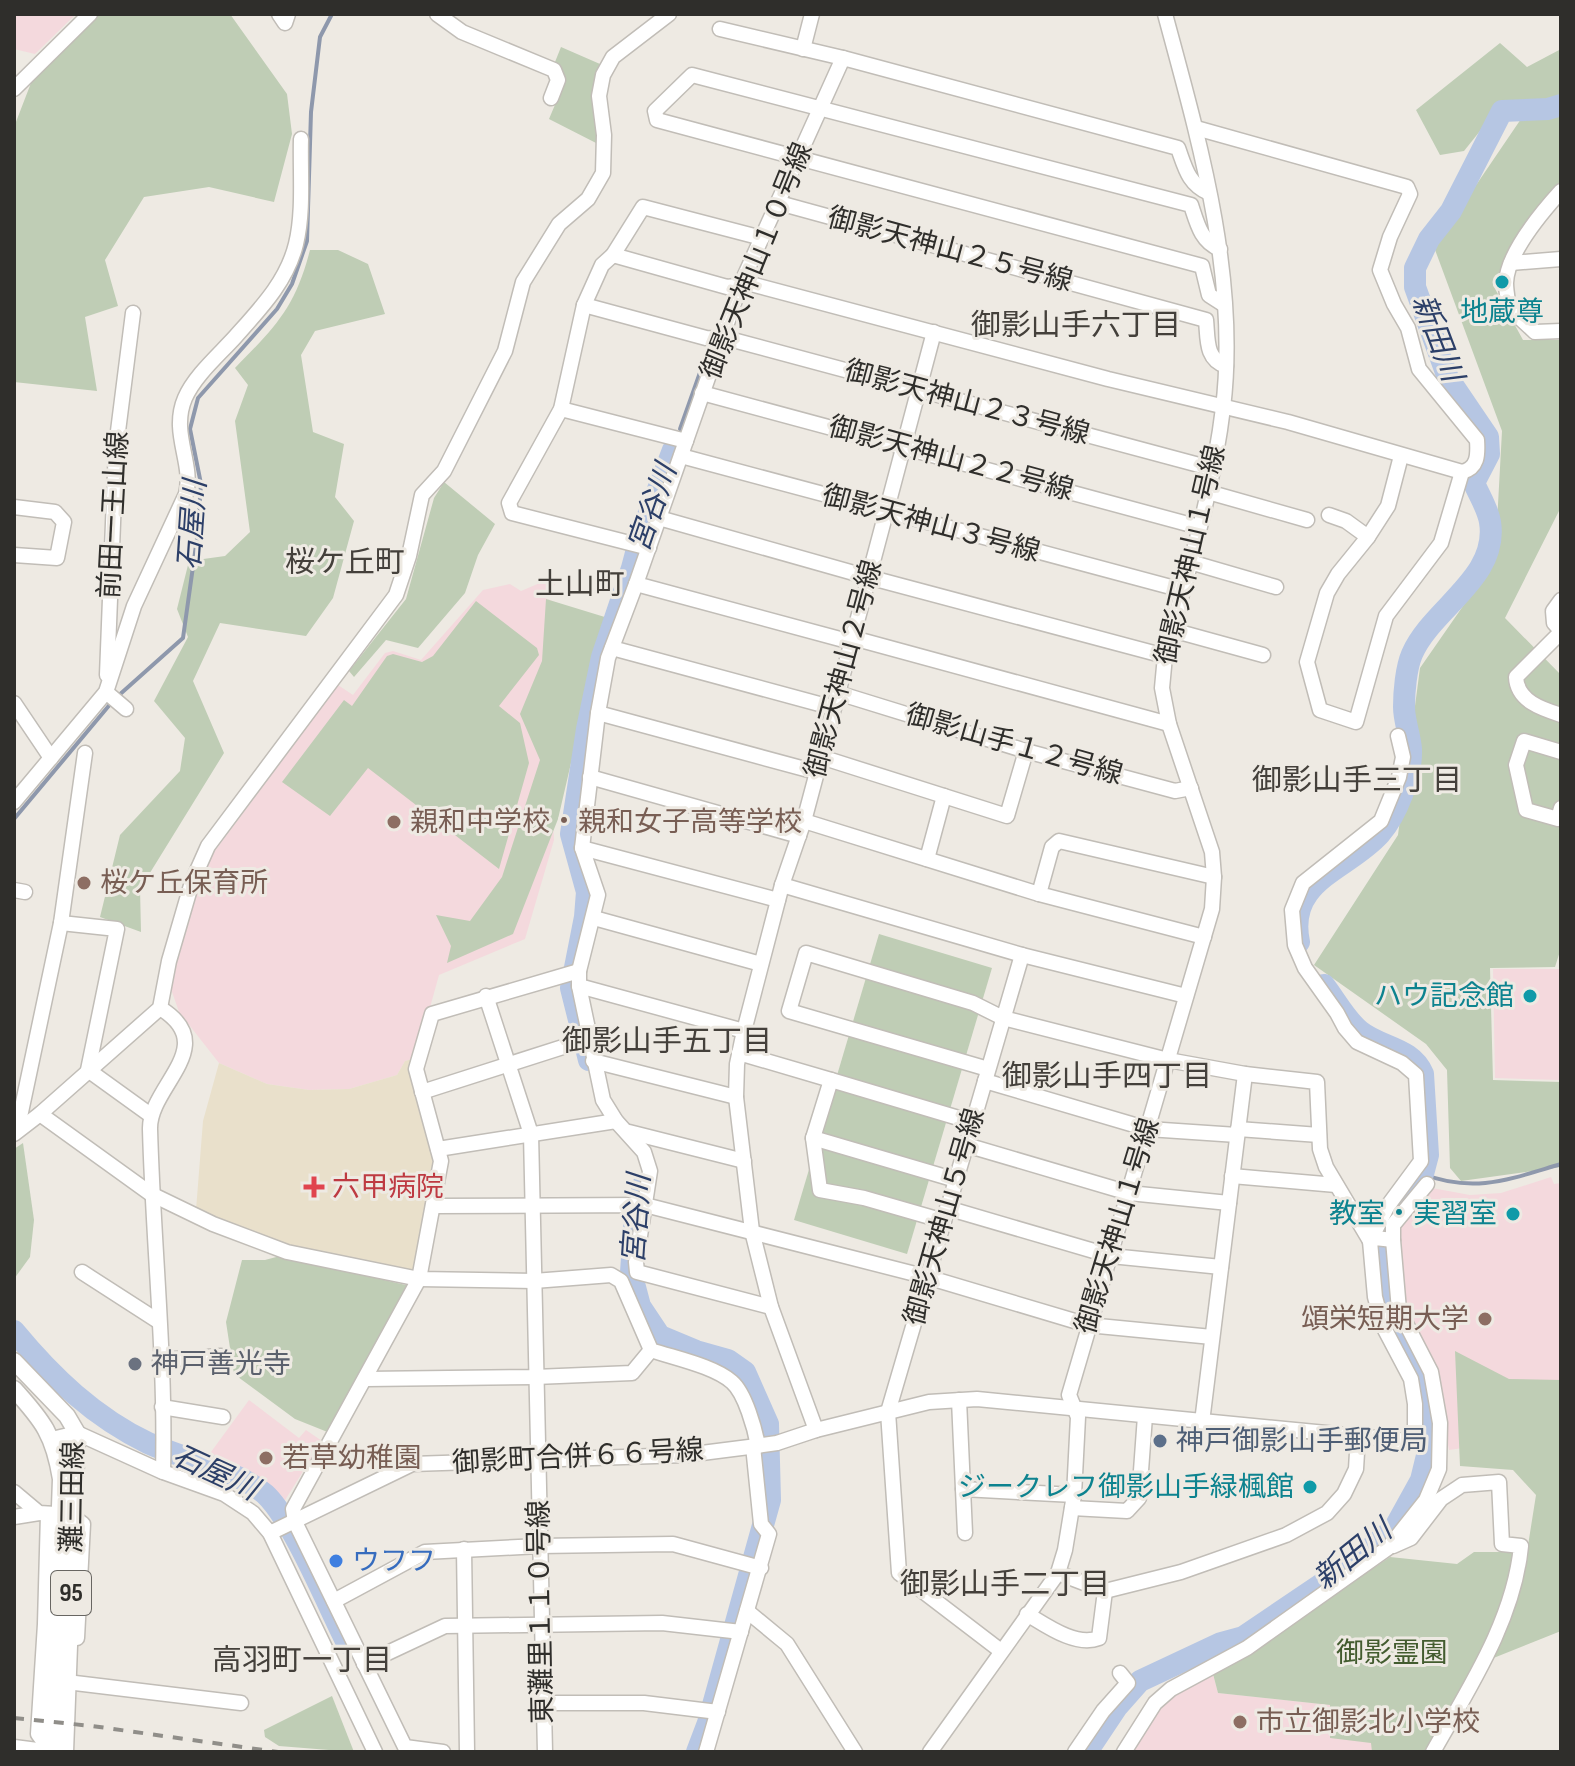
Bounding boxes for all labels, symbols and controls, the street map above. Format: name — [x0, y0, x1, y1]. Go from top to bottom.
street label: 御影天神山１０号線 — [694, 138, 820, 384]
street label: 御影天神山２５号線 — [824, 201, 1076, 299]
marker: 地蔵尊 — [1493, 273, 1511, 291]
water label: 新田川 — [1404, 290, 1471, 389]
place label: 地蔵尊 — [1460, 296, 1544, 329]
district label: 御影山手六丁目 — [971, 308, 1181, 344]
street label: 御影天神山２３号線 — [841, 354, 1093, 452]
street label: 御影天神山２２号線 — [825, 410, 1077, 508]
street label: 前田一王山線 — [93, 430, 135, 600]
street label: 御影天神山１号線 — [1150, 442, 1232, 668]
water label: 宮谷川 — [621, 457, 686, 556]
water label: 石屋川 — [172, 476, 214, 571]
street label: 御影天神山３号線 — [819, 479, 1043, 569]
district label: 桜ケ丘町 — [285, 545, 405, 581]
street label: 御影天神山２号線 — [799, 557, 889, 781]
district label: 土山町 — [535, 567, 625, 603]
street label: 御影山手１２号線 — [902, 698, 1126, 792]
district label: 御影山手三丁目 — [1252, 763, 1462, 799]
place label: 親和中学校・親和女子高等学校 — [410, 806, 802, 839]
marker: 親和中学校・親和女子高等学校 — [385, 813, 403, 831]
place label: 桜ケ丘保育所 — [100, 867, 268, 900]
marker: 桜ケ丘保育所 — [75, 874, 93, 892]
place label: ハウ記念館 — [1374, 980, 1514, 1013]
marker: ハウ記念館 — [1521, 987, 1539, 1005]
district label: 御影山手五丁目 — [562, 1024, 772, 1060]
district label: 御影山手四丁目 — [1002, 1059, 1212, 1095]
street label: 御影天神山５号線 — [898, 1105, 992, 1329]
street label: 御影天神山１号線 — [1069, 1114, 1167, 1338]
water label: 宮谷川 — [616, 1170, 658, 1265]
place label: 六甲病院 — [332, 1171, 444, 1204]
marker: 六甲病院 — [303, 1176, 325, 1198]
place label: 教室・実習室 — [1329, 1198, 1497, 1231]
marker: 教室・実習室 — [1504, 1205, 1522, 1223]
place label: 頌栄短期大学 — [1301, 1303, 1469, 1336]
marker: 頌栄短期大学 — [1476, 1310, 1494, 1328]
place label: 神戸善光寺 — [151, 1348, 291, 1381]
marker: 神戸善光寺 — [126, 1355, 144, 1373]
place label: 神戸御影山手郵便局 — [1176, 1425, 1428, 1458]
marker: 神戸御影山手郵便局 — [1151, 1432, 1169, 1450]
street label: 御影町合併６６号線 — [451, 1434, 705, 1480]
water label: 石屋川 — [167, 1438, 266, 1510]
street label: 灘三田線 — [56, 1441, 90, 1553]
place label: 若草幼稚園 — [282, 1442, 422, 1475]
marker: 若草幼稚園 — [257, 1449, 275, 1467]
place label: ジークレフ御影山手緑楓館 — [958, 1471, 1294, 1504]
marker: ジークレフ御影山手緑楓館 — [1301, 1478, 1319, 1496]
street label: 東灘里１１０号線 — [523, 1500, 559, 1724]
water label: 新田川 — [1307, 1511, 1402, 1597]
place label: ウフフ — [352, 1545, 436, 1578]
marker: ウフフ — [327, 1552, 345, 1570]
district label: 御影山手二丁目 — [900, 1567, 1110, 1603]
road number: 95 — [51, 1571, 91, 1615]
park label: 御影霊園 — [1336, 1637, 1448, 1670]
district label: 高羽町一丁目 — [212, 1643, 392, 1679]
place label: 市立御影北小学校 — [1256, 1706, 1480, 1739]
marker: 市立御影北小学校 — [1231, 1713, 1249, 1731]

